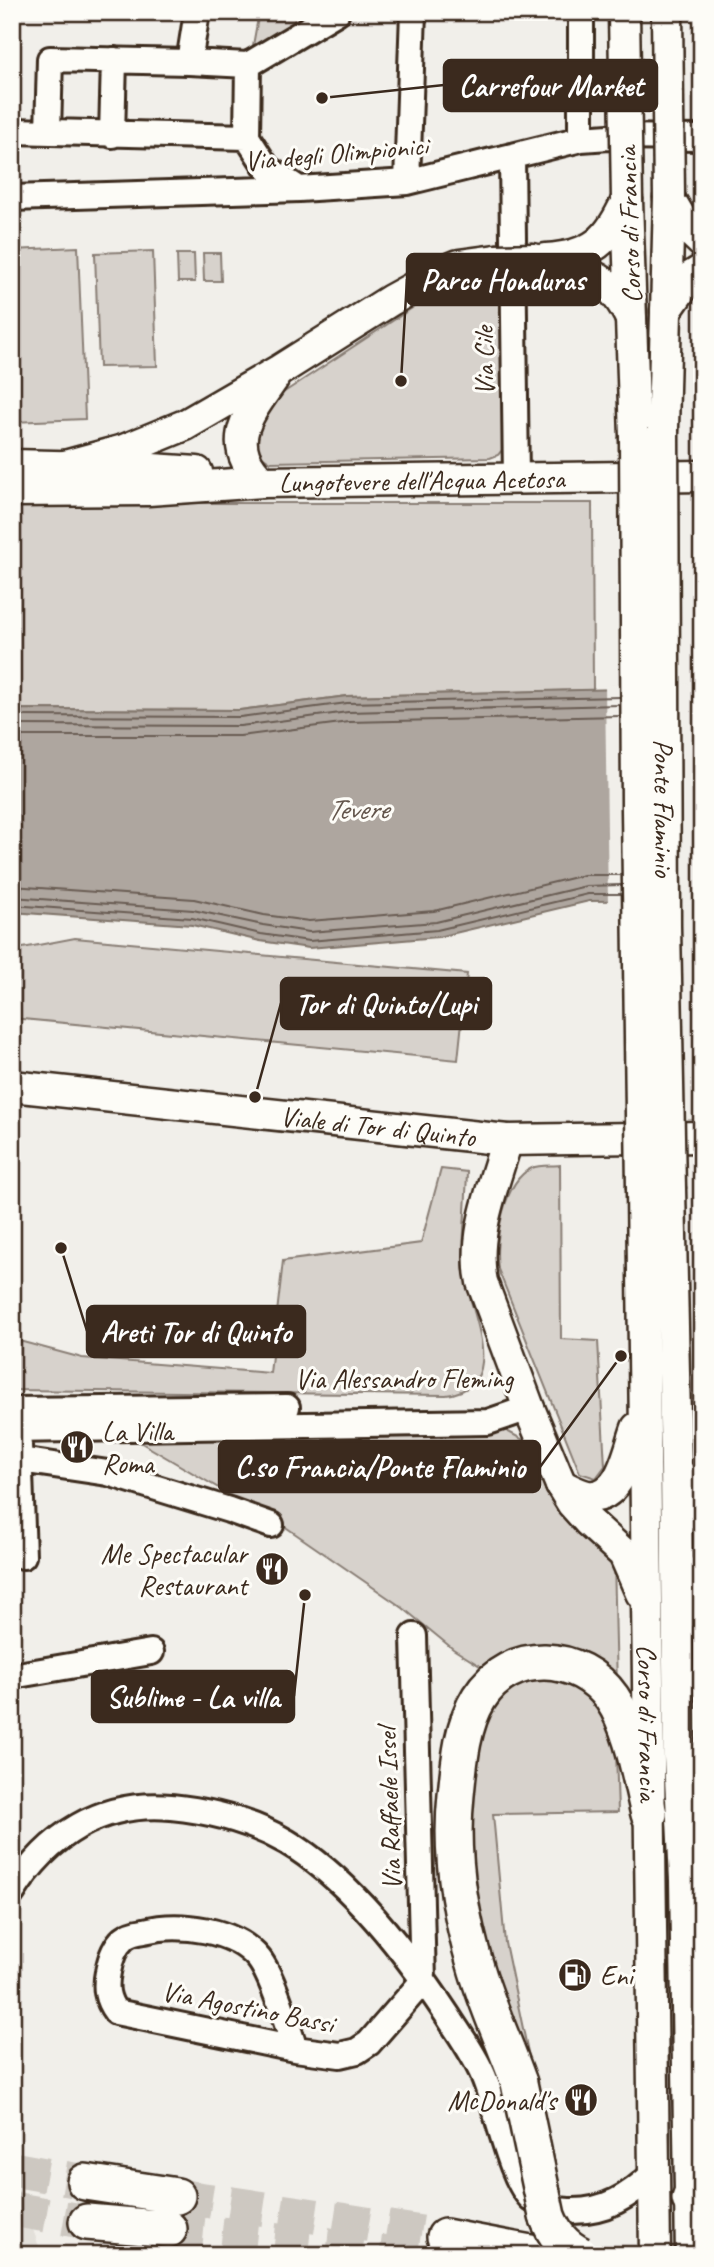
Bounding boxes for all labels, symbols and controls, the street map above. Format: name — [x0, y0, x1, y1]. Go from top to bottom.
callout: Carrefour Market — [444, 60, 657, 111]
text: Carrefour Market — [459, 67, 646, 105]
street label: Via degli Olimpionici — [243, 127, 433, 178]
street label: Corso di Francia — [609, 144, 649, 304]
callout: Parco Honduras — [407, 254, 600, 305]
text: Parco Honduras — [421, 261, 589, 299]
street label: Via Cile — [466, 324, 502, 396]
street label: Lungotevere dell'Acqua Acetosa — [279, 460, 567, 499]
street label: Ponte Flaminio — [647, 739, 682, 879]
water label: Tevere — [326, 789, 392, 829]
callout: Tor di Quinto/Lupi — [281, 978, 491, 1029]
text: Tor di Quinto/Lupi — [295, 985, 481, 1023]
street label: Viale di Tor di Quinto — [279, 1098, 479, 1154]
callout: Areti Tor di Quinto — [87, 1306, 305, 1357]
text: Areti Tor di Quinto — [101, 1313, 293, 1351]
street label: Via Alessandro Fleming — [295, 1361, 514, 1396]
place label: La Villa Roma — [102, 1414, 175, 1481]
restaurant icon: La Villa Roma — [58, 1428, 96, 1466]
callout: C.so Francia/Ponte Flaminio — [219, 1441, 540, 1492]
text: C.so Francia/Ponte Flaminio — [235, 1448, 527, 1486]
place label: Me Spectacular Restaurant — [101, 1536, 250, 1603]
restaurant icon: Me Spectacular Restaurant — [253, 1550, 291, 1588]
street label: Corso di Francia — [630, 1644, 667, 1804]
callout: Sublime - La villa — [92, 1671, 294, 1722]
text: Sublime - La villa — [106, 1678, 282, 1716]
street label: Via Raffaele Issel — [368, 1722, 409, 1891]
fuel station icon: Eni — [556, 1956, 594, 1994]
place label: Eni — [600, 1958, 636, 1993]
street label: Via Agostino Bassi — [159, 1973, 341, 2042]
restaurant icon: McDonald's — [562, 2081, 600, 2119]
place label: McDonald's — [447, 2083, 558, 2118]

